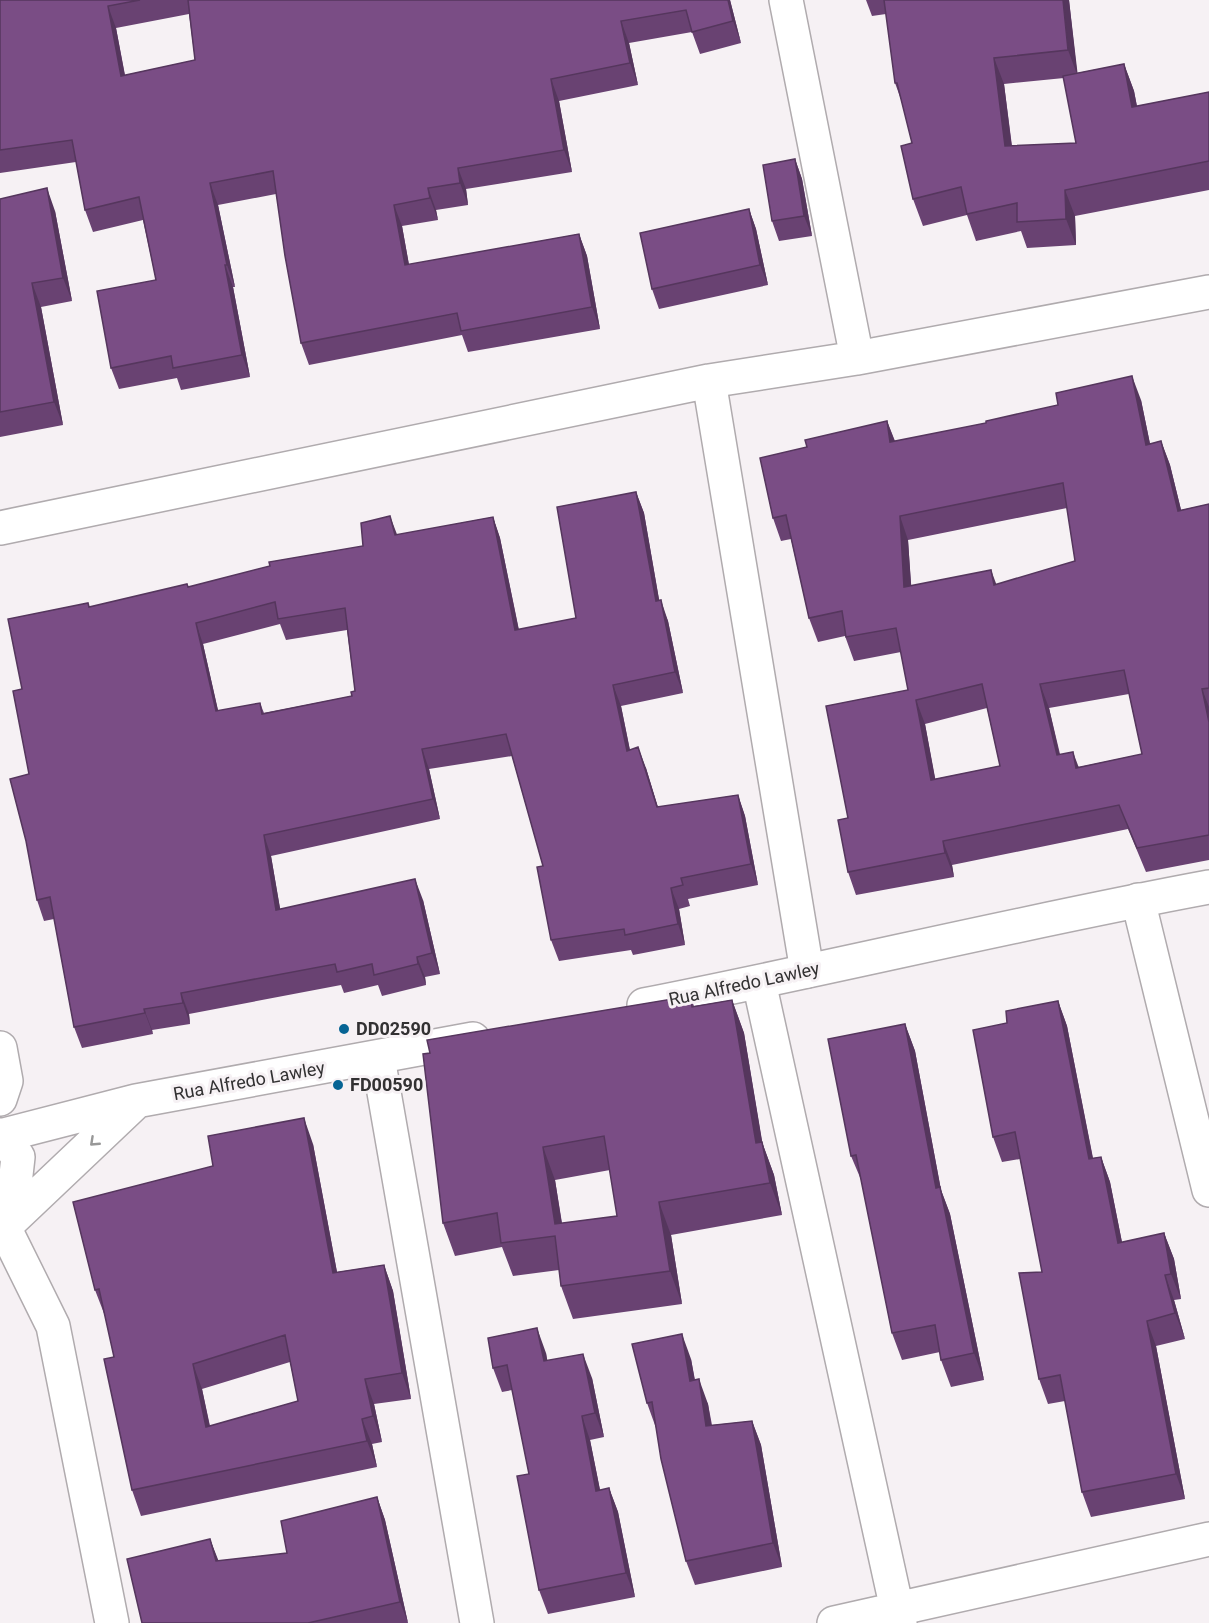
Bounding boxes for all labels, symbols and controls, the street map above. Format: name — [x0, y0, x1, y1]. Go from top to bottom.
street label: Rua Alfredo Lawley — [667, 957, 822, 1010]
place label: DD02590 — [356, 1018, 431, 1039]
marker: DD02590 — [337, 1022, 351, 1036]
street label: Rua Alfredo Lawley — [172, 1057, 327, 1104]
place label: FD00590 — [350, 1074, 423, 1095]
marker: FD00590 — [331, 1078, 345, 1092]
one-way arrow — [90, 1134, 101, 1145]

